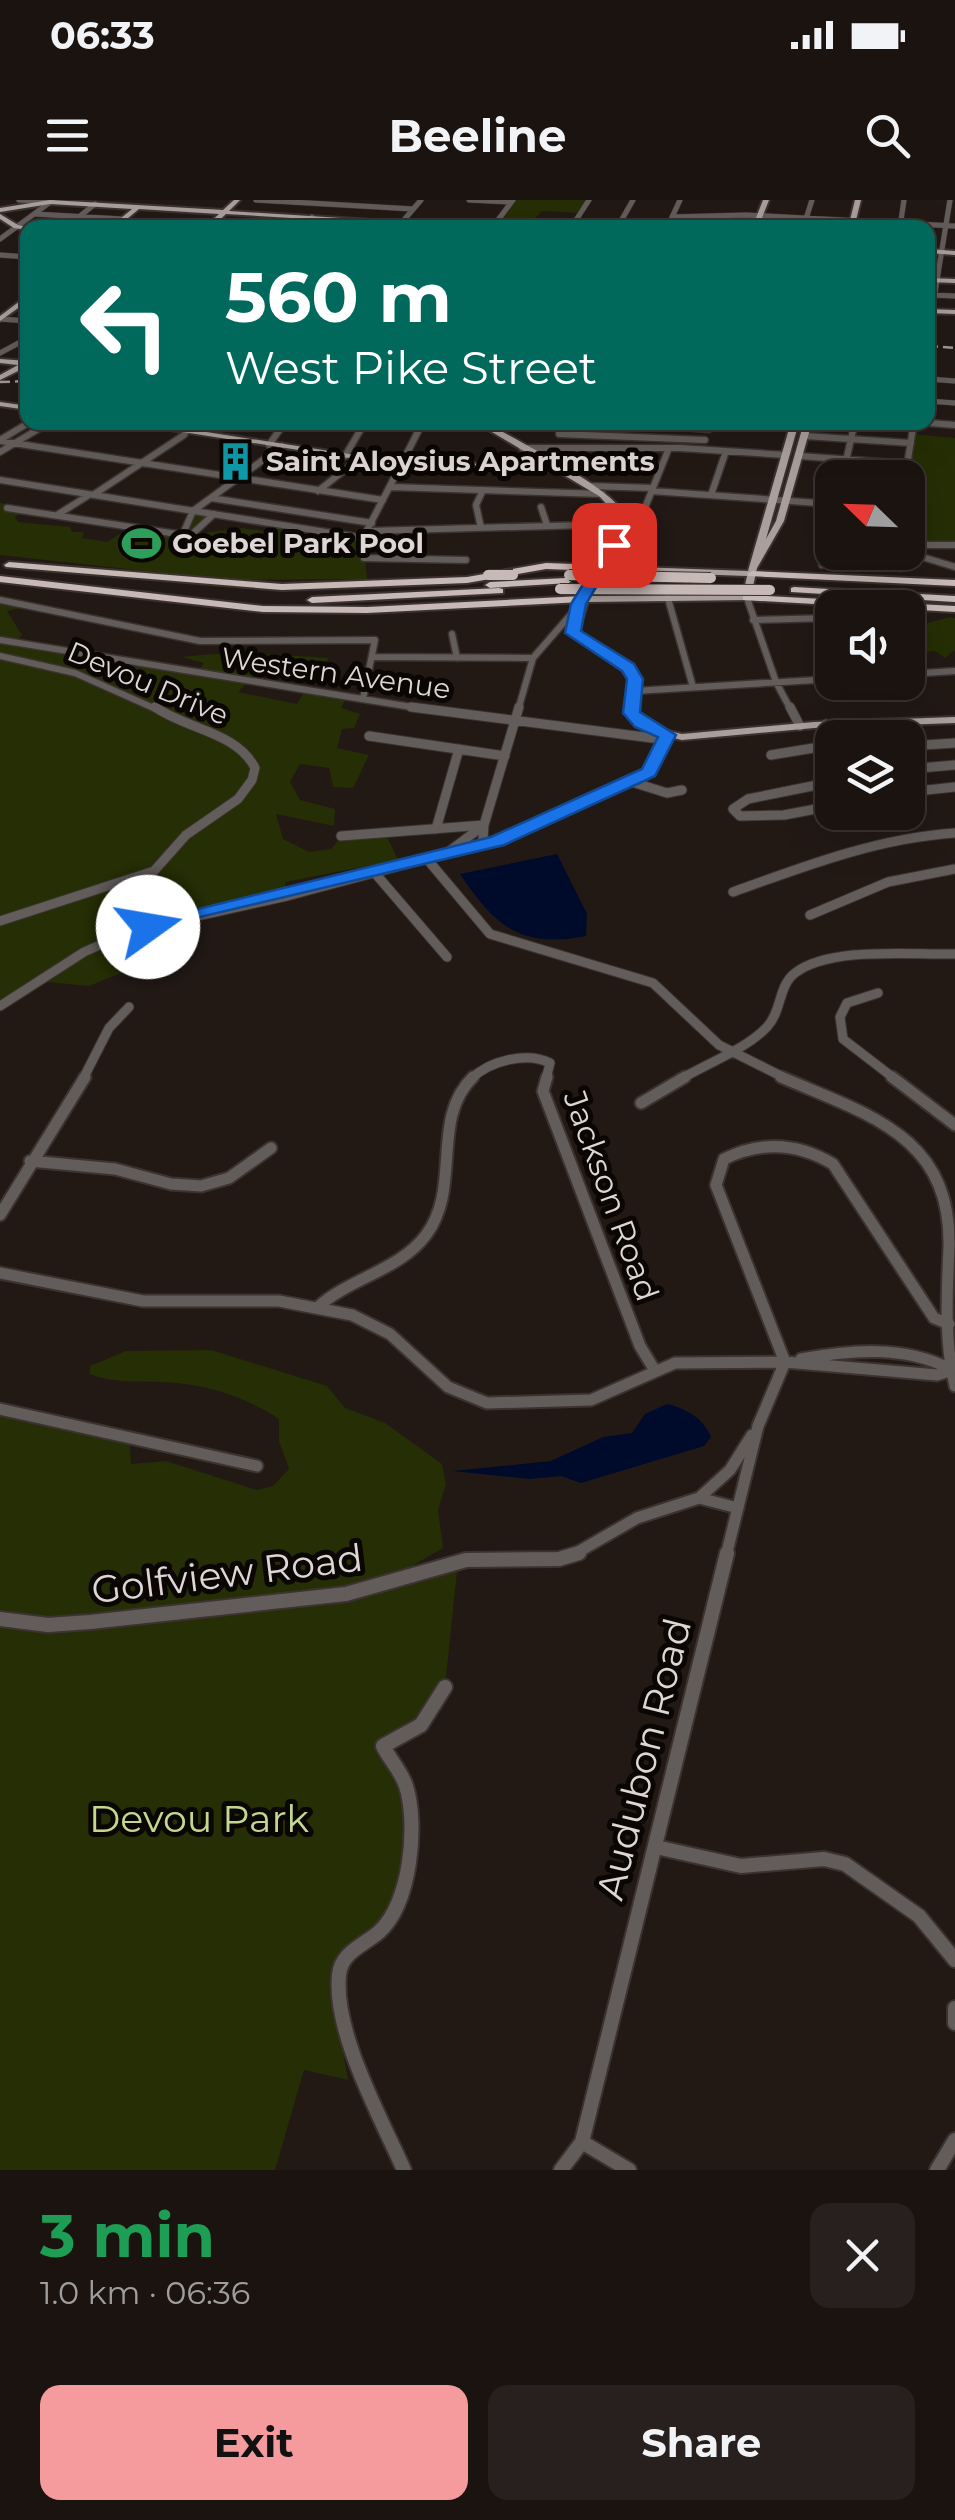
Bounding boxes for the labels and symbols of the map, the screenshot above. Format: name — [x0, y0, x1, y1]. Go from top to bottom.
building icon: Saint Aloysius Apartments — [215, 440, 257, 482]
place label: Saint Aloysius Apartments — [266, 444, 655, 478]
north arrow — [815, 460, 925, 570]
pin — [572, 503, 657, 588]
sports icon: Goebel Park Pool — [121, 522, 163, 564]
place label: Goebel Park Pool — [172, 526, 424, 560]
street label: Devou Drive — [62, 634, 234, 732]
street label: Western Avenue — [219, 640, 453, 706]
position arrow — [96, 875, 200, 979]
street label: Jackson Road — [555, 1085, 668, 1306]
street label: Golfview Road — [89, 1534, 365, 1613]
street label: Audubon Road — [586, 1613, 701, 1904]
park label: Devou Park — [89, 1795, 309, 1842]

